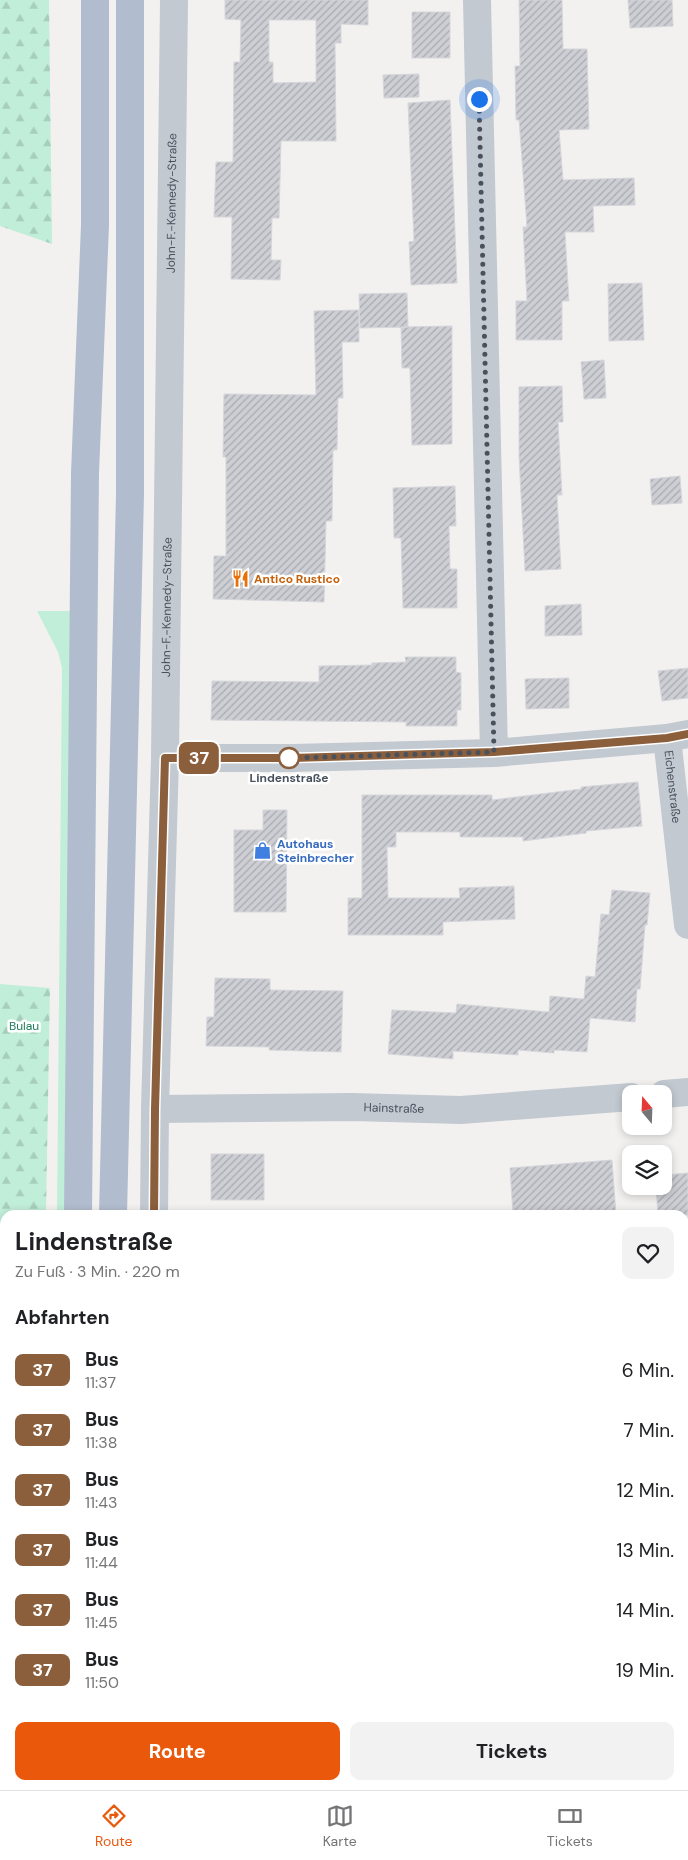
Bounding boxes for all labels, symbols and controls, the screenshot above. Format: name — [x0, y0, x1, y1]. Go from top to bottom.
your location — [467, 87, 492, 112]
street label: John-F.-Kennedy-Straße — [163, 133, 180, 273]
street label: John-F.-Kennedy-Straße — [158, 537, 176, 677]
restaurant icon: Antico Rustico — [230, 569, 250, 589]
place label: Antico Rustico — [254, 571, 340, 587]
line badge: 37 — [176, 742, 222, 774]
text: 37 — [189, 746, 209, 770]
marker: Lindenstraße — [278, 747, 300, 769]
street label: Eichenstraße — [660, 749, 685, 824]
place label: Lindenstraße — [250, 770, 328, 786]
place label: Autohaus Steinbrecher — [277, 836, 354, 866]
shop icon: Autohaus Steinbrecher — [253, 841, 273, 861]
park label: Bulau — [9, 1018, 39, 1034]
north arrow — [622, 1085, 672, 1135]
map controls — [622, 1085, 672, 1195]
street label: Hainstraße — [363, 1099, 425, 1117]
button: layers — [622, 1145, 672, 1195]
text: Lindenstraße — [15, 1226, 173, 1257]
button: heart — [622, 1227, 674, 1279]
text: Zu Fuß · 3 Min. · 220 m — [15, 1261, 180, 1282]
text: Abfahrten — [15, 1305, 109, 1330]
text: Bus — [85, 1347, 119, 1372]
text: 37 — [32, 1358, 53, 1382]
text: 6 Min. — [622, 1358, 674, 1383]
text: 11:37 — [85, 1372, 116, 1393]
text: Bus — [85, 1407, 119, 1432]
text: 37 — [32, 1418, 53, 1442]
text: 7 Min. — [624, 1418, 674, 1443]
text: 11:38 — [85, 1432, 117, 1453]
text: Bus — [85, 1467, 119, 1492]
text: 37 — [32, 1478, 53, 1502]
text: 12 Min. — [617, 1478, 674, 1503]
text: 11:43 — [85, 1492, 117, 1513]
text: Bus — [85, 1527, 119, 1552]
text: 37 — [32, 1538, 53, 1562]
text: 13 Min. — [617, 1538, 674, 1563]
text: 11:44 — [85, 1552, 118, 1573]
text: Bus — [85, 1587, 119, 1612]
text: 37 — [32, 1598, 53, 1622]
text: 14 Min. — [616, 1598, 674, 1623]
text: 11:45 — [85, 1612, 118, 1633]
text: Bus — [85, 1647, 119, 1672]
text: 37 — [32, 1658, 53, 1682]
text: 19 Min. — [616, 1658, 674, 1683]
text: 11:50 — [85, 1672, 119, 1693]
button: Route — [15, 1722, 340, 1780]
button: Tickets — [350, 1722, 674, 1780]
tab: Route — [95, 1802, 133, 1850]
tab: Karte — [323, 1802, 357, 1850]
tab: Tickets — [547, 1802, 593, 1850]

